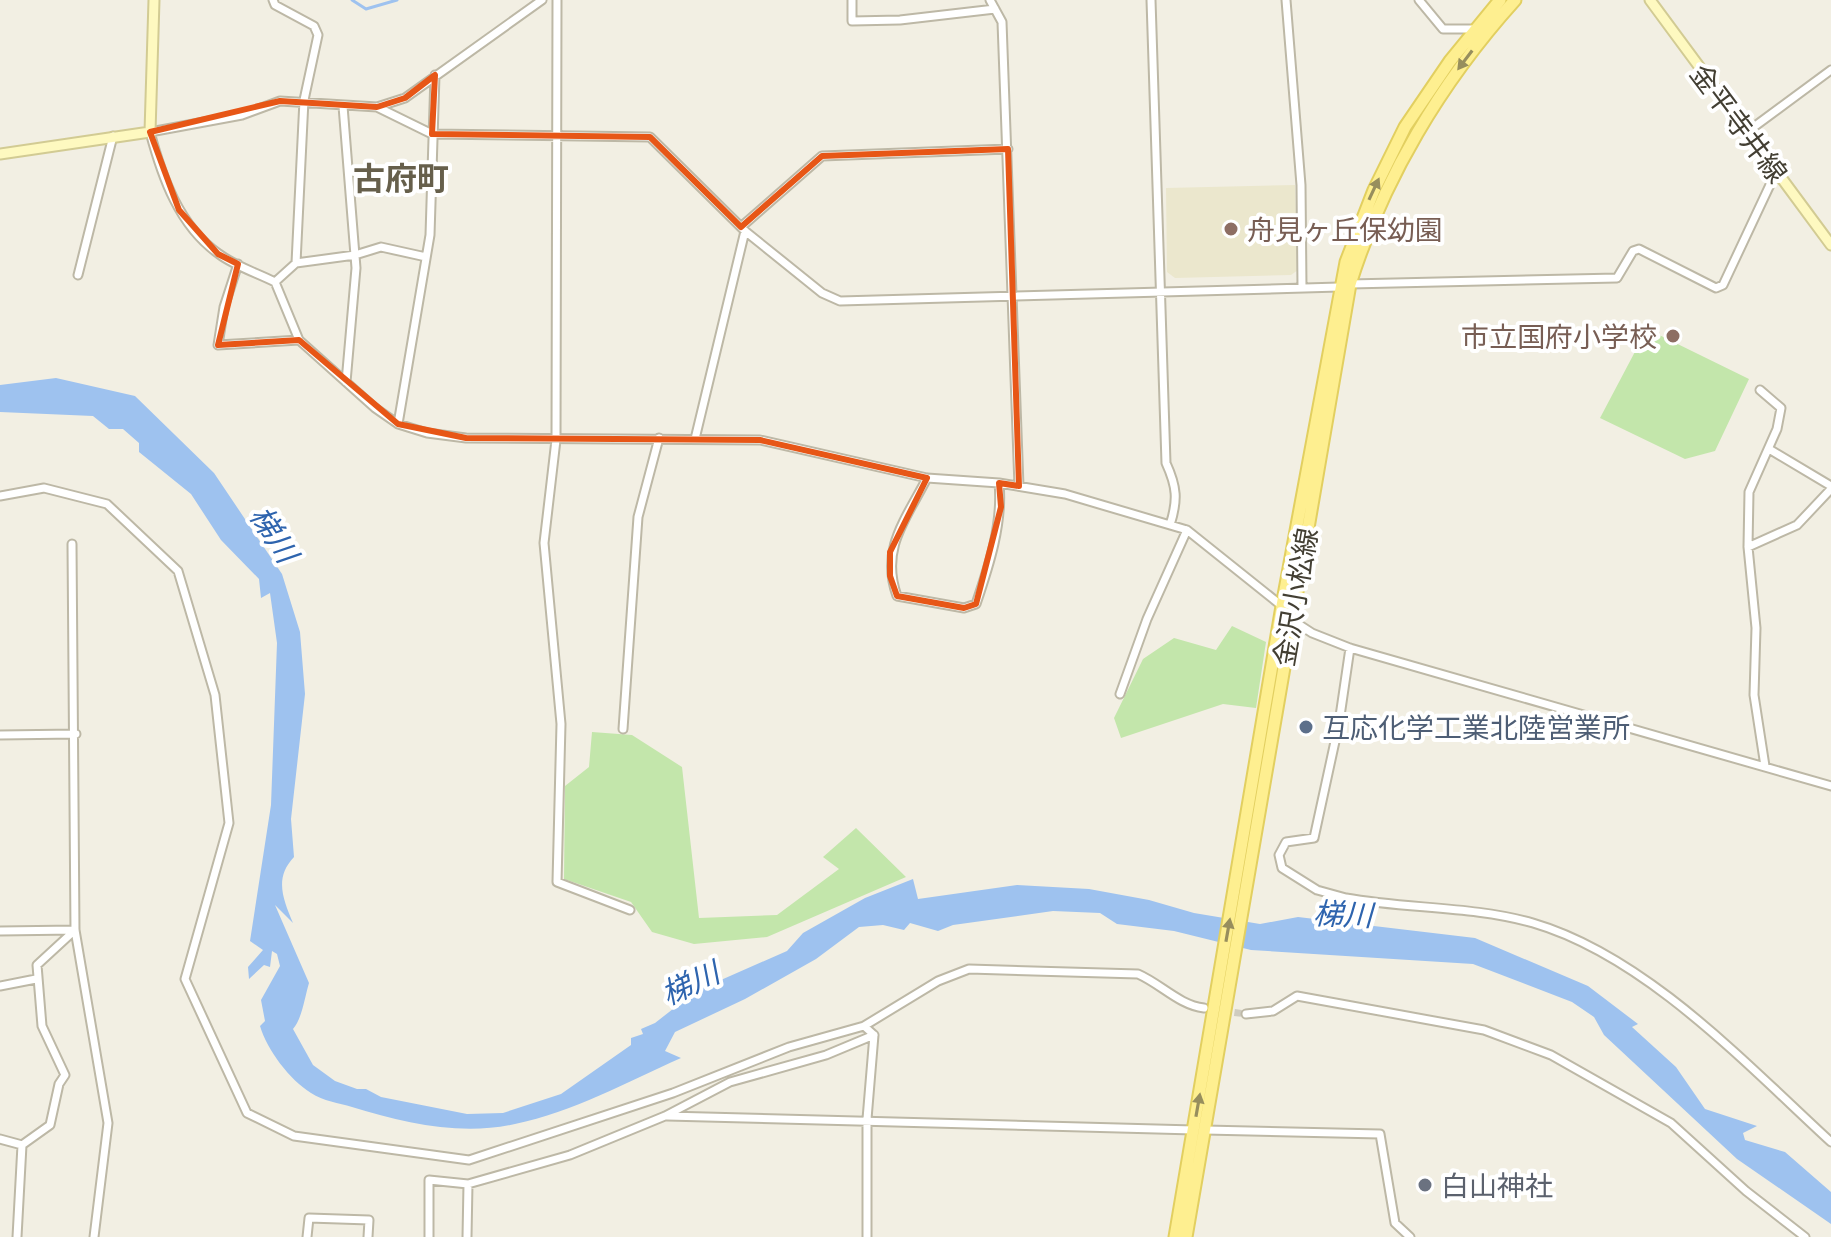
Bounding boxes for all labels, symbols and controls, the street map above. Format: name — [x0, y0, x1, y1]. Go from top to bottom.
one-way arrow — [1458, 50, 1474, 70]
street label: 金平寺井線 — [1684, 58, 1794, 188]
district label: 古府町 — [353, 160, 449, 196]
one-way arrow — [1368, 177, 1381, 200]
place label: 舟見ヶ丘保幼園 — [1247, 214, 1443, 245]
marker: 舟見ヶ丘保幼園 — [1222, 220, 1240, 238]
place label: 市立国府小学校 — [1461, 321, 1657, 352]
marker: 市立国府小学校 — [1664, 327, 1682, 345]
water label: 梯川 — [243, 500, 306, 571]
street label: 金沢小松線 — [1268, 525, 1322, 669]
place label: 互応化学工業北陸営業所 — [1322, 712, 1630, 743]
marker: 互応化学工業北陸営業所 — [1297, 718, 1315, 736]
water label: 梯川 — [1312, 896, 1377, 932]
one-way arrow — [1222, 917, 1234, 942]
water label: 梯川 — [656, 954, 727, 1011]
one-way arrow — [1192, 1092, 1205, 1117]
place label: 白山神社 — [1441, 1170, 1553, 1201]
marker: 白山神社 — [1416, 1176, 1434, 1194]

